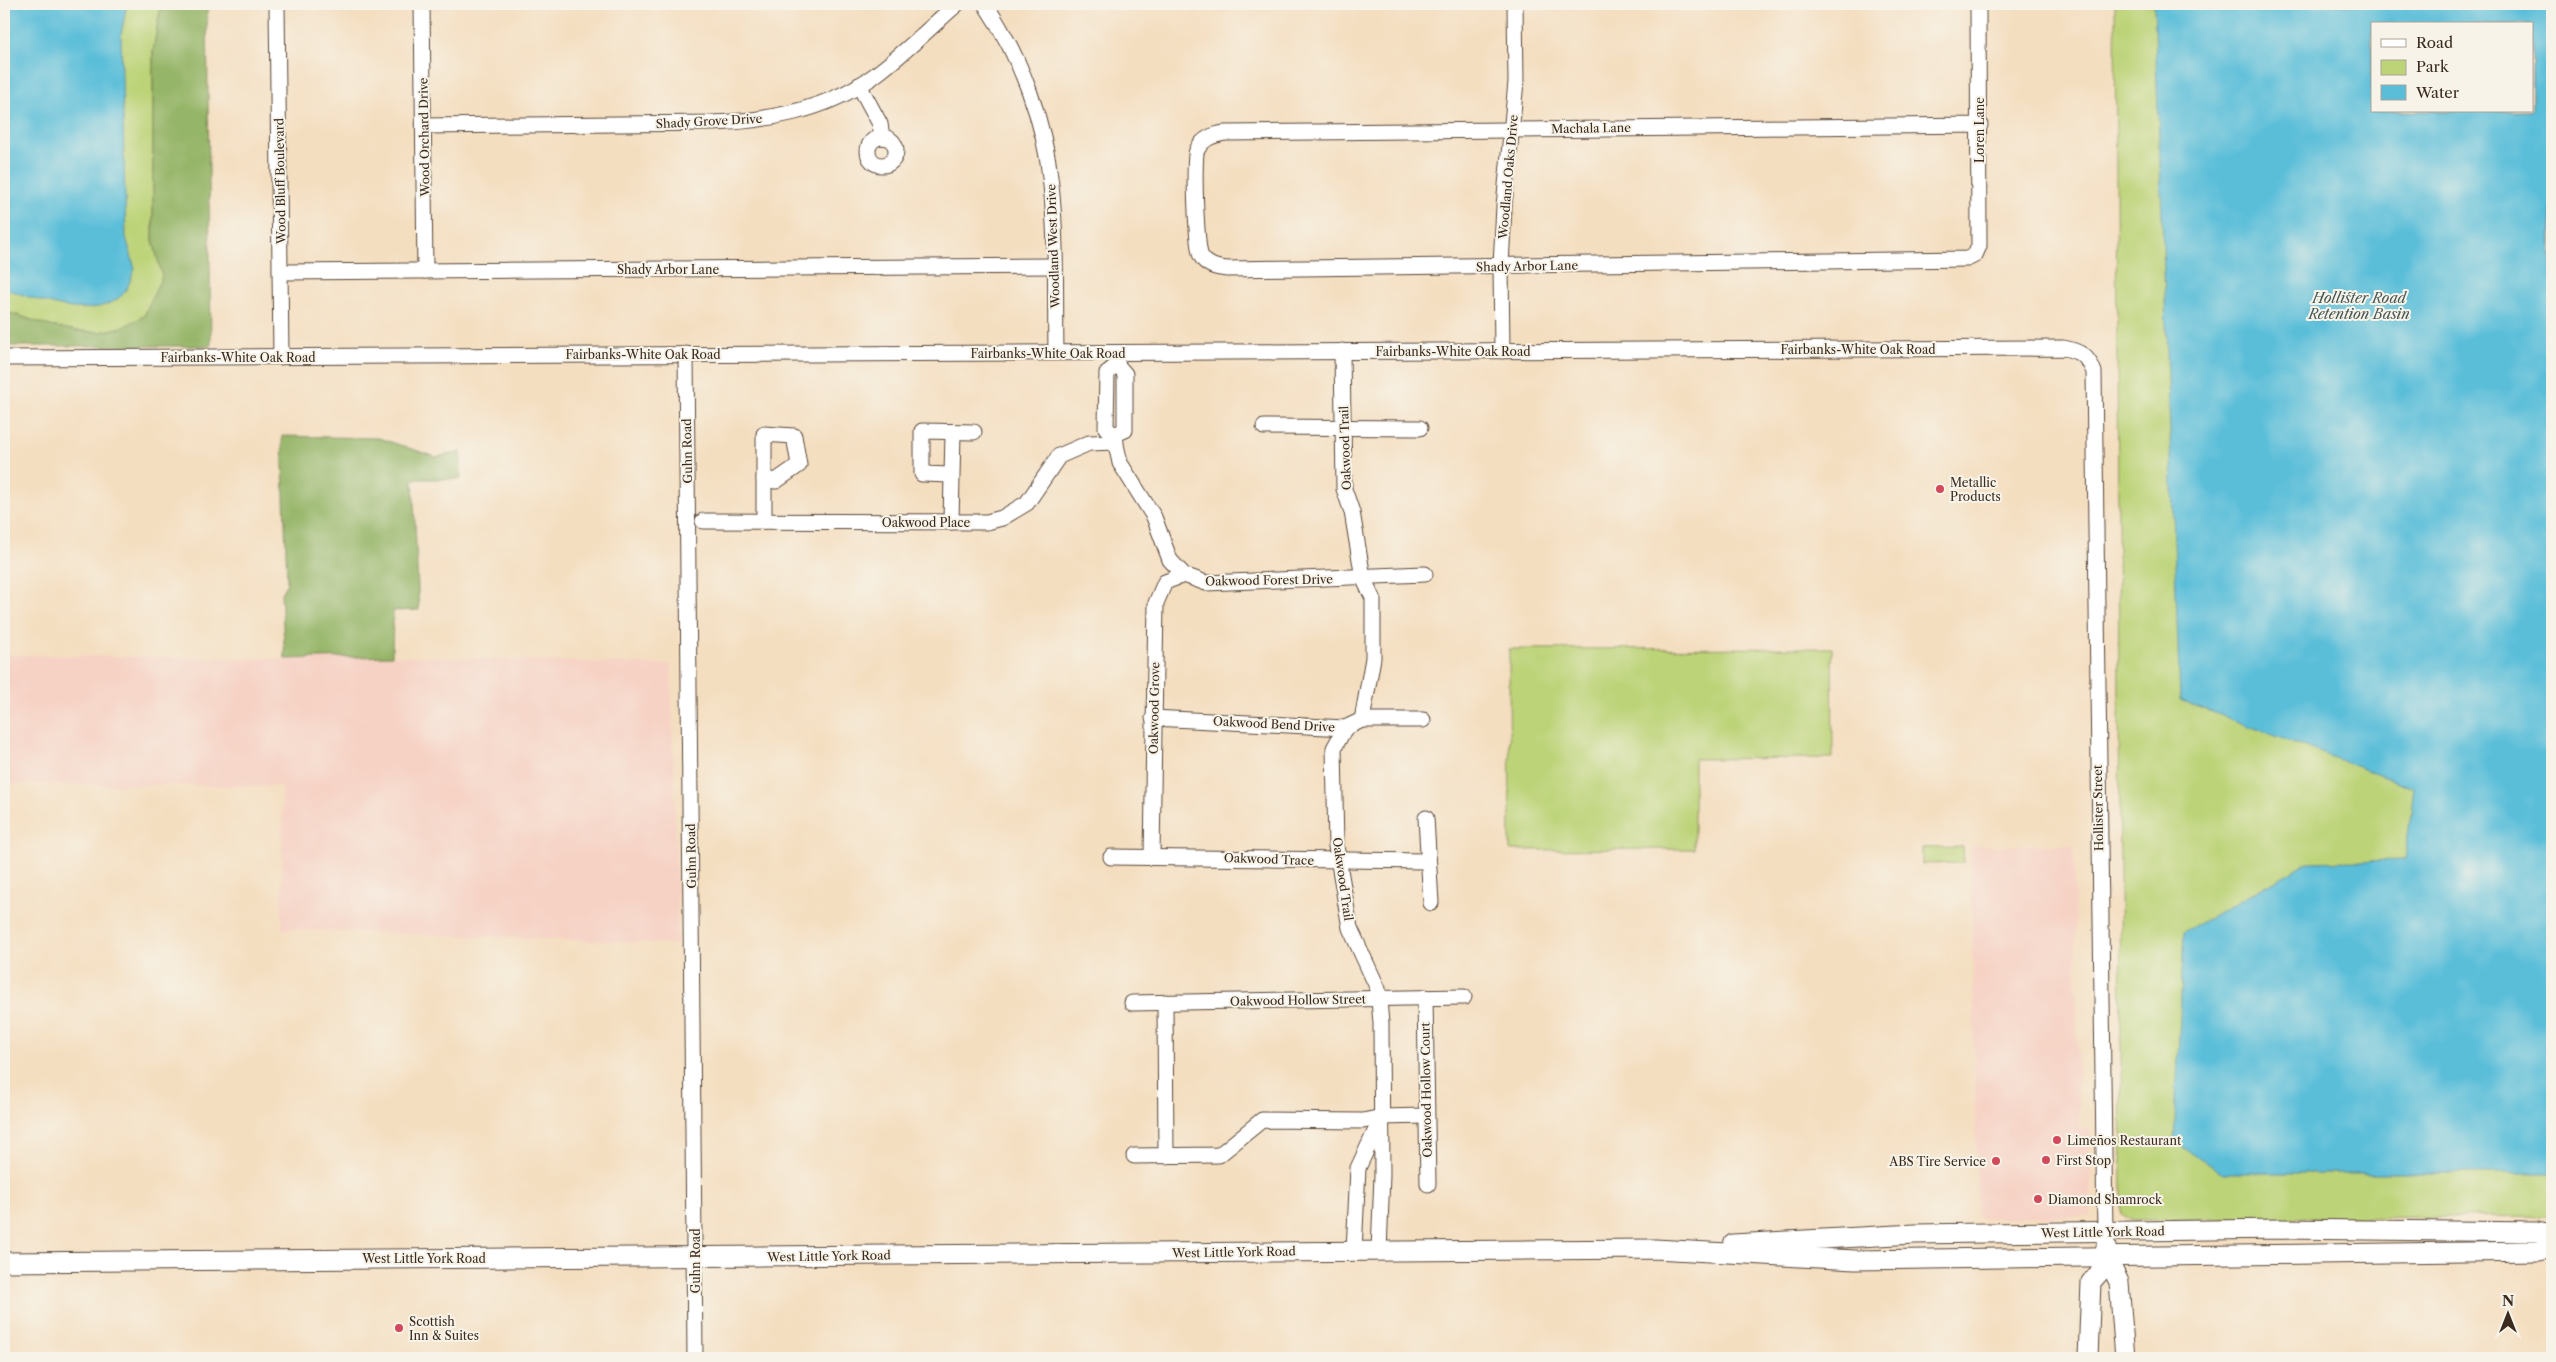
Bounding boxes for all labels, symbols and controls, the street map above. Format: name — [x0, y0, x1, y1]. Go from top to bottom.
legend — [2371, 22, 2534, 112]
text: Road — [2416, 33, 2453, 52]
text: Park — [2416, 57, 2450, 76]
street label: Wood Orchard Drive — [415, 77, 433, 198]
text: Water — [2415, 83, 2460, 102]
street label: Loren Lane — [1972, 97, 1987, 163]
street label: Shady Grove Drive — [655, 111, 763, 131]
street label: Woodland Oaks Drive — [1495, 114, 1521, 241]
street label: Wood Bluff Boulevard — [271, 117, 289, 245]
street label: Machala Lane — [1551, 120, 1631, 136]
street label: Woodland West Drive — [1043, 183, 1063, 309]
street label: Shady Arbor Lane — [1476, 258, 1579, 274]
street label: Shady Arbor Lane — [617, 262, 719, 277]
water label: Hollister Road Retention Basin — [2307, 289, 2410, 323]
street label: Fairbanks-White Oak Road — [1780, 342, 1936, 357]
street label: Fairbanks-White Oak Road — [1375, 344, 1531, 359]
street label: Fairbanks-White Oak Road — [970, 346, 1126, 361]
street label: Fairbanks-White Oak Road — [565, 347, 721, 362]
street label: Fairbanks-White Oak Road — [160, 350, 316, 365]
street label: Oakwood Trail — [1336, 405, 1354, 490]
street label: Guhn Road — [679, 418, 695, 484]
place label: Metallic Products — [1950, 475, 2001, 504]
marker: Metallic Products — [1934, 483, 1946, 495]
street label: Oakwood Place — [882, 515, 971, 530]
street label: Oakwood Forest Drive — [1205, 571, 1333, 589]
street label: Oakwood Grove — [1146, 661, 1162, 754]
street label: Oakwood Bend Drive — [1213, 713, 1336, 735]
street label: Hollister Street — [2090, 764, 2106, 851]
street label: Guhn Road — [683, 823, 699, 889]
street label: Oakwood Trail — [1330, 836, 1356, 922]
street label: Oakwood Trace — [1224, 850, 1315, 868]
street label: Oakwood Hollow Street — [1230, 991, 1367, 1009]
street label: Oakwood Hollow Court — [1417, 1021, 1435, 1158]
place label: Limeños Restaurant — [2067, 1133, 2182, 1148]
marker: Limeños Restaurant — [2051, 1134, 2063, 1146]
place label: First Stop — [2056, 1153, 2111, 1168]
place label: ABS Tire Service — [1888, 1154, 1986, 1169]
marker: First Stop — [2040, 1154, 2052, 1166]
marker: ABS Tire Service — [1990, 1155, 2002, 1167]
place label: Diamond Shamrock — [2048, 1192, 2163, 1207]
marker: Diamond Shamrock — [2032, 1193, 2044, 1205]
street label: West Little York Road — [2040, 1223, 2166, 1241]
street label: Guhn Road — [688, 1228, 703, 1293]
street label: West Little York Road — [1171, 1243, 1297, 1261]
street label: West Little York Road — [766, 1247, 892, 1265]
street label: West Little York Road — [361, 1251, 486, 1266]
north arrow — [2484, 1290, 2534, 1340]
text: N — [2502, 1292, 2514, 1310]
place label: Scottish Inn & Suites — [409, 1314, 479, 1343]
marker: Scottish Inn & Suites — [393, 1322, 405, 1334]

